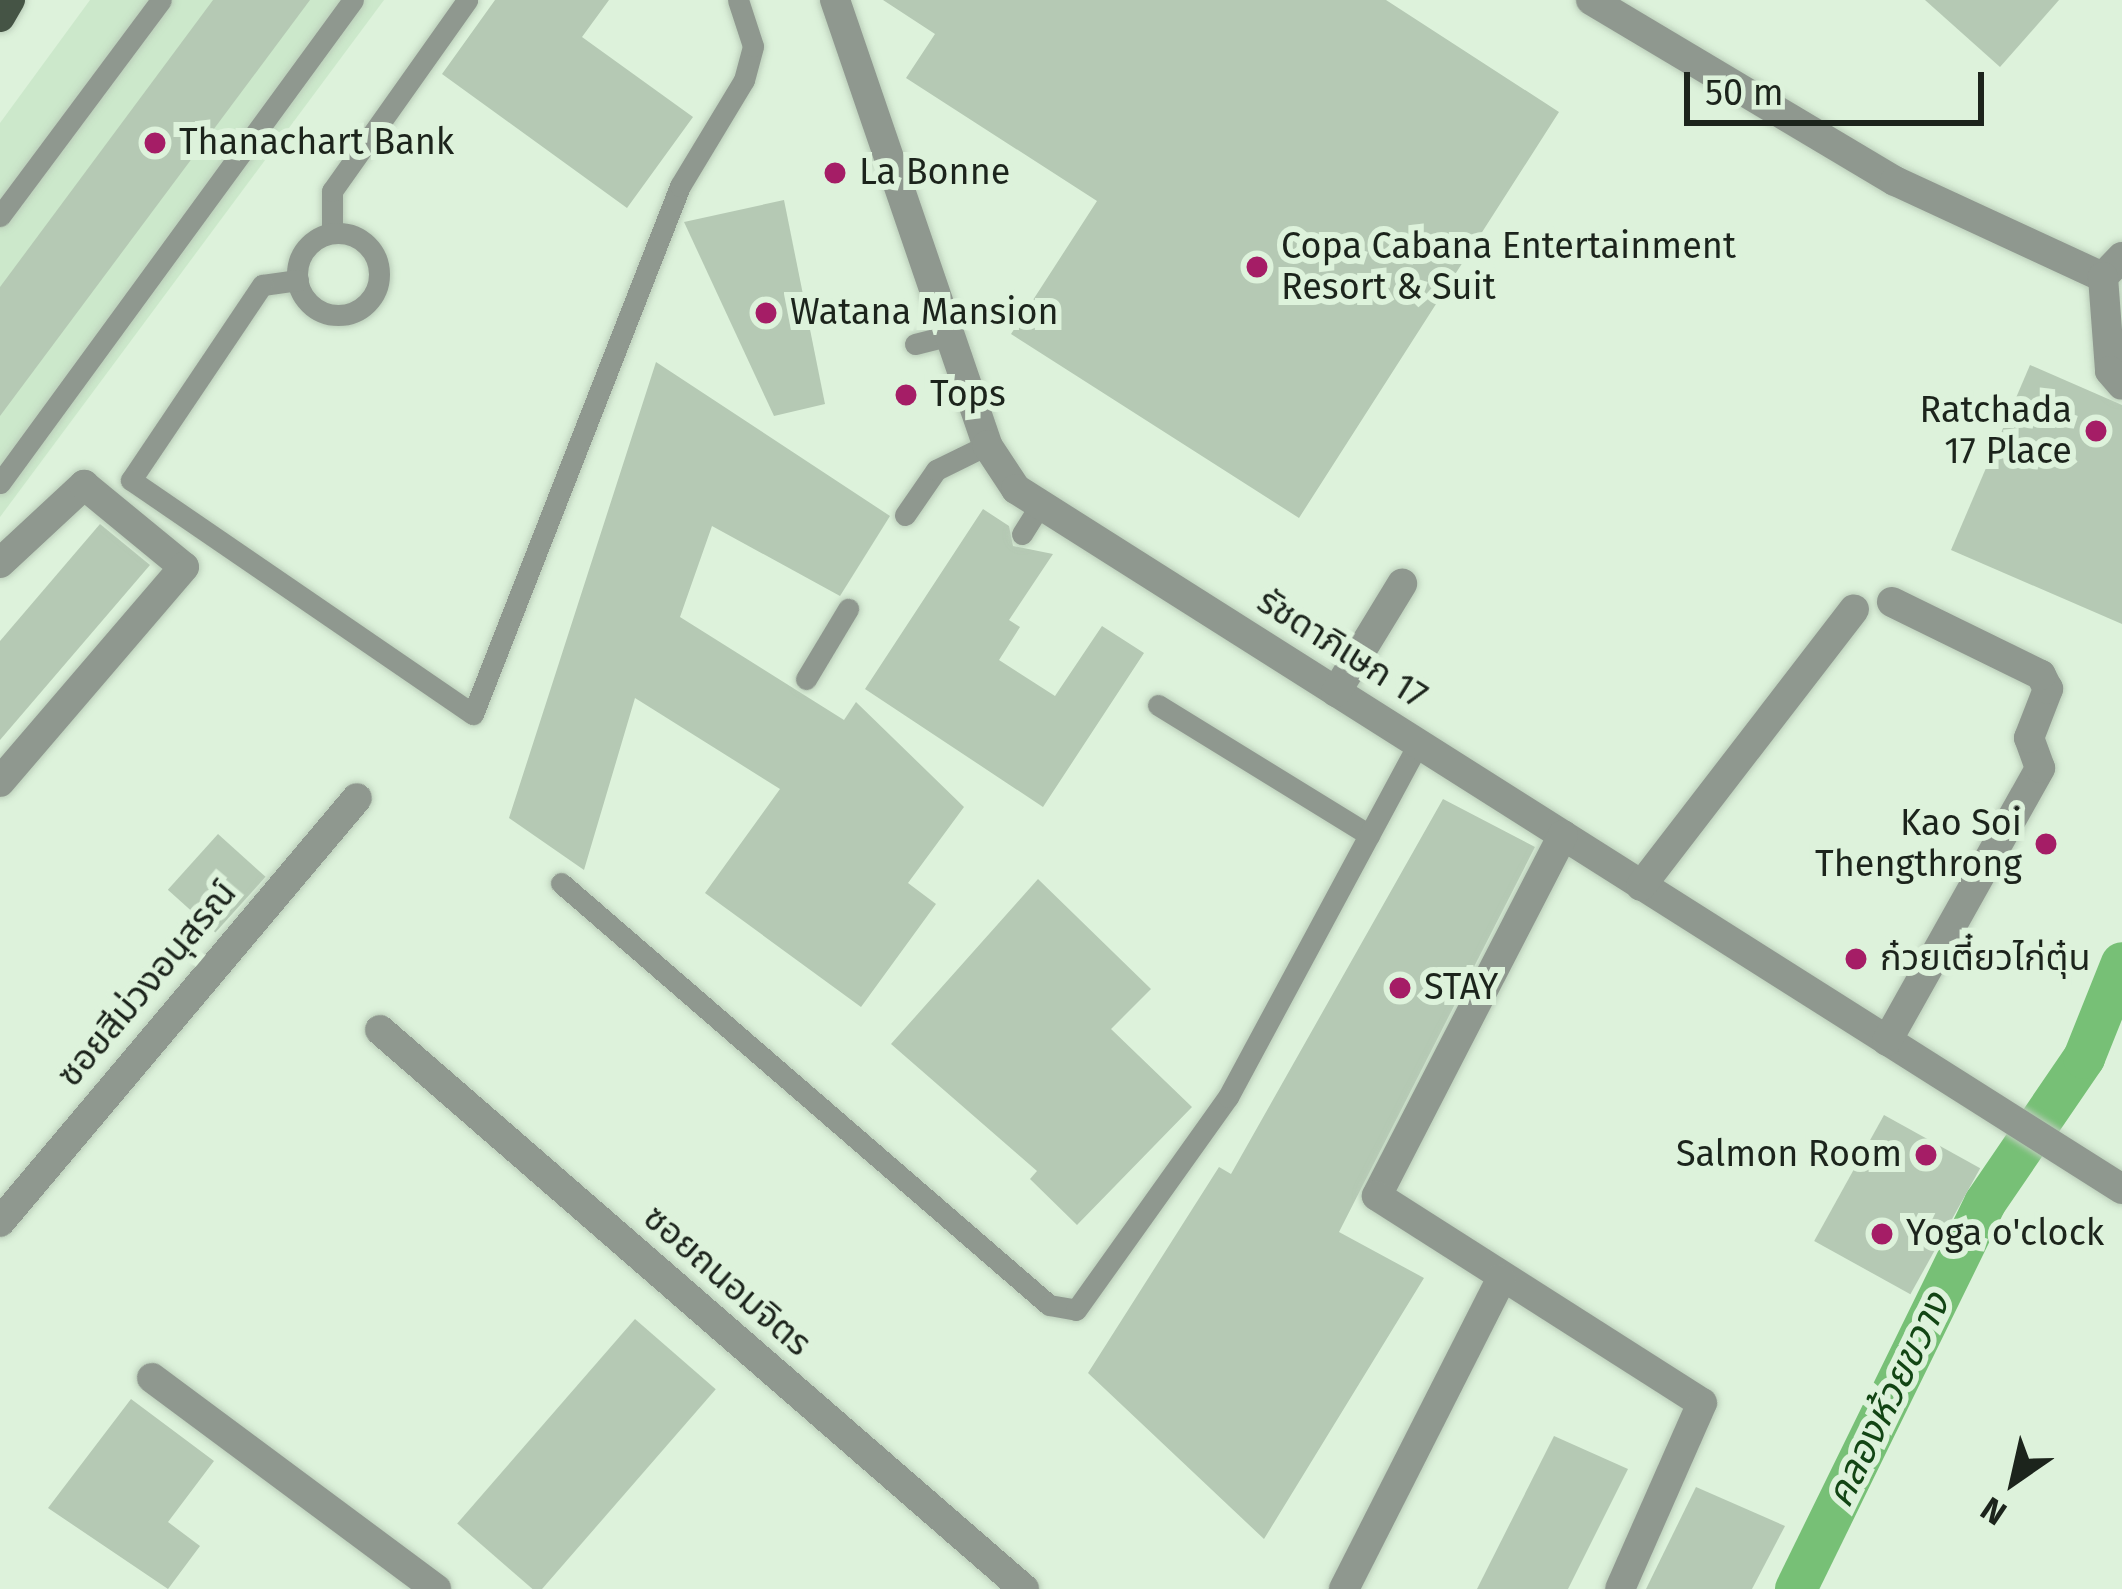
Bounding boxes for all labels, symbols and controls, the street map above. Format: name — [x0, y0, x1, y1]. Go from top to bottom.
scale bar — [1690, 48, 1990, 122]
text: 50 m — [1705, 71, 1784, 115]
place label: Thanachart Bank — [179, 121, 454, 165]
marker: Thanachart Bank — [142, 130, 168, 156]
place label: La Bonne — [859, 151, 1010, 195]
marker: La Bonne — [822, 160, 848, 186]
place label: Copa Cabana Entertainment Resort & Suit — [1281, 224, 1736, 309]
marker: Copa Cabana Entertainment Resort & Suit — [1244, 254, 1270, 280]
place label: Watana Mansion — [790, 291, 1059, 335]
marker: Watana Mansion — [753, 300, 779, 326]
place label: Tops — [930, 373, 1006, 417]
marker: Tops — [893, 382, 919, 408]
place label: Ratchada 17 Place — [1920, 388, 2072, 473]
marker: Ratchada 17 Place — [2083, 418, 2109, 444]
street label: รัชดาภิเษก 17 — [1249, 580, 1435, 718]
place label: Kao Soi Thengthrong — [1815, 801, 2022, 886]
marker: Kao Soi Thengthrong — [2033, 831, 2059, 857]
street label: ซอยสีม่วงอนุสรณ์ — [48, 872, 246, 1096]
place label: ก๋วยเตี๋ยวไก่ตุ๋น — [1880, 937, 2090, 981]
marker: ก๋วยเตี๋ยวไก่ตุ๋น — [1843, 946, 1869, 972]
place label: STAY — [1424, 966, 1498, 1010]
marker: STAY — [1387, 975, 1413, 1001]
place label: Salmon Room — [1676, 1133, 1902, 1177]
marker: Salmon Room — [1913, 1142, 1939, 1168]
street label: ซอยถนอมจิตร — [634, 1196, 820, 1366]
place label: Yoga o'clock — [1906, 1212, 2104, 1256]
marker: Yoga o'clock — [1869, 1221, 1895, 1247]
water label: คลองห้วยขวาง — [1816, 1285, 1960, 1515]
north arrow — [1954, 1421, 2074, 1541]
text: N — [1974, 1488, 2014, 1534]

